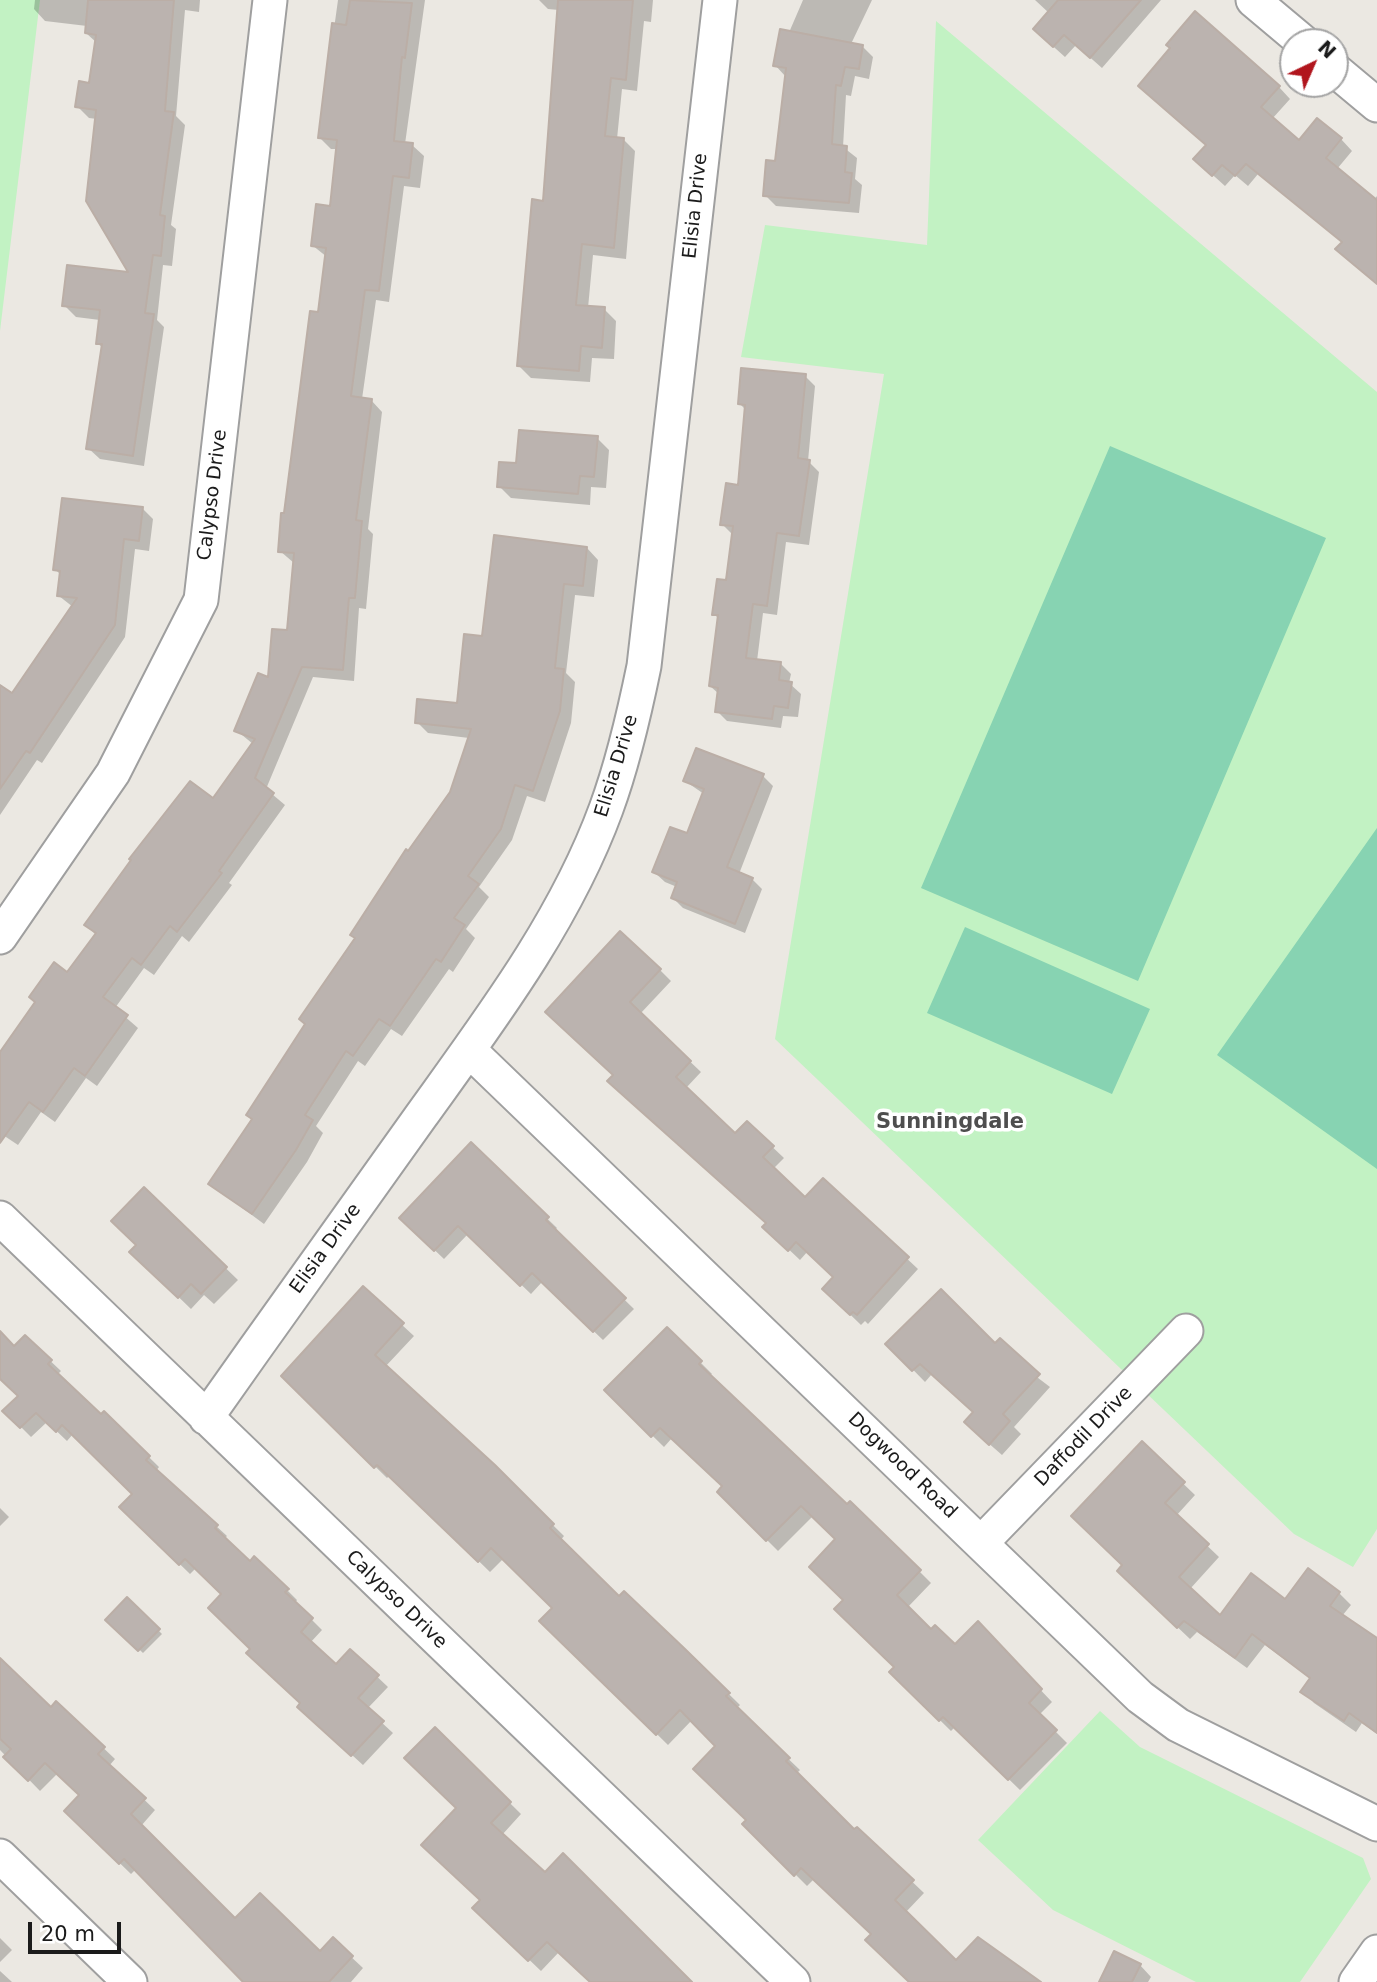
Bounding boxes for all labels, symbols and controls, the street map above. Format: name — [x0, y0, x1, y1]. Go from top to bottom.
north arrow — [1279, 28, 1349, 98]
text: N — [1314, 36, 1341, 63]
street label: Elisia Drive — [679, 152, 713, 260]
street label: Calypso Drive — [194, 428, 232, 562]
street label: Elisia Drive — [591, 712, 643, 820]
district label: Sunningdale — [876, 1110, 1024, 1136]
street label: Elisia Drive — [286, 1199, 366, 1299]
street label: Daffodil Drive — [1031, 1382, 1137, 1492]
street label: Dogwood Road — [843, 1408, 961, 1524]
street label: Calypso Drive — [341, 1546, 451, 1654]
scale bar — [32, 1909, 124, 1953]
text: 20 m — [41, 1922, 95, 1946]

